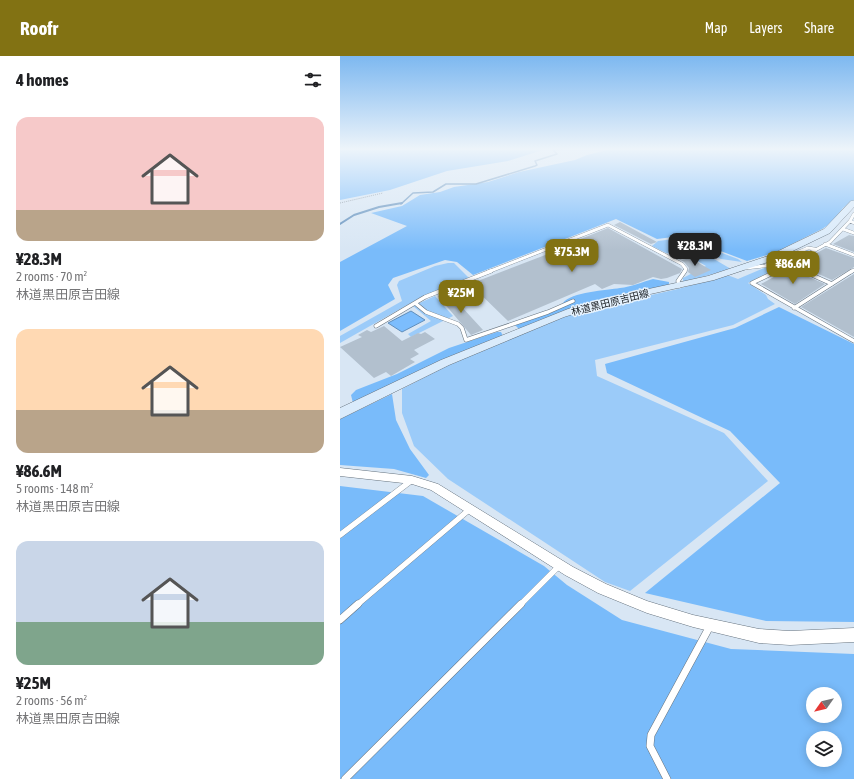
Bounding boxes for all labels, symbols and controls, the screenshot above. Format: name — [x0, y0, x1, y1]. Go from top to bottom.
text: Roofr — [20, 17, 58, 39]
text: Map — [705, 20, 727, 36]
text: Layers — [749, 20, 782, 36]
text: Share — [804, 20, 834, 36]
icon: filters — [302, 69, 324, 91]
text: 4 homes — [16, 70, 69, 90]
icon: home — [134, 143, 206, 215]
pin: ¥28.3M — [662, 233, 728, 267]
text: ¥28.3M — [677, 238, 713, 253]
pin: ¥75.3M — [539, 239, 605, 273]
text: ¥75.3M — [554, 244, 590, 259]
text: ¥28.3M — [16, 249, 62, 269]
pin: ¥86.6M — [760, 251, 826, 285]
text: ¥86.6M — [775, 256, 811, 271]
text: 2 rooms · 70 m² — [16, 269, 87, 284]
pin: ¥25M — [437, 280, 485, 314]
text: ¥25M — [448, 285, 474, 300]
text: 林道黒田原吉田線 — [16, 287, 120, 302]
street label: 林道黒田原吉田線 — [570, 287, 650, 317]
icon: home — [134, 355, 206, 427]
text: ¥86.6M — [16, 461, 62, 481]
text: 5 rooms · 148 m² — [16, 481, 93, 496]
text: 林道黒田原吉田線 — [16, 499, 120, 514]
icon: home — [134, 567, 206, 639]
text: ¥25M — [16, 673, 51, 693]
north arrow — [806, 687, 842, 723]
map controls — [806, 687, 842, 767]
text: 2 rooms · 56 m² — [16, 693, 87, 708]
text: 林道黒田原吉田線 — [16, 711, 120, 726]
button: layers — [806, 731, 842, 767]

